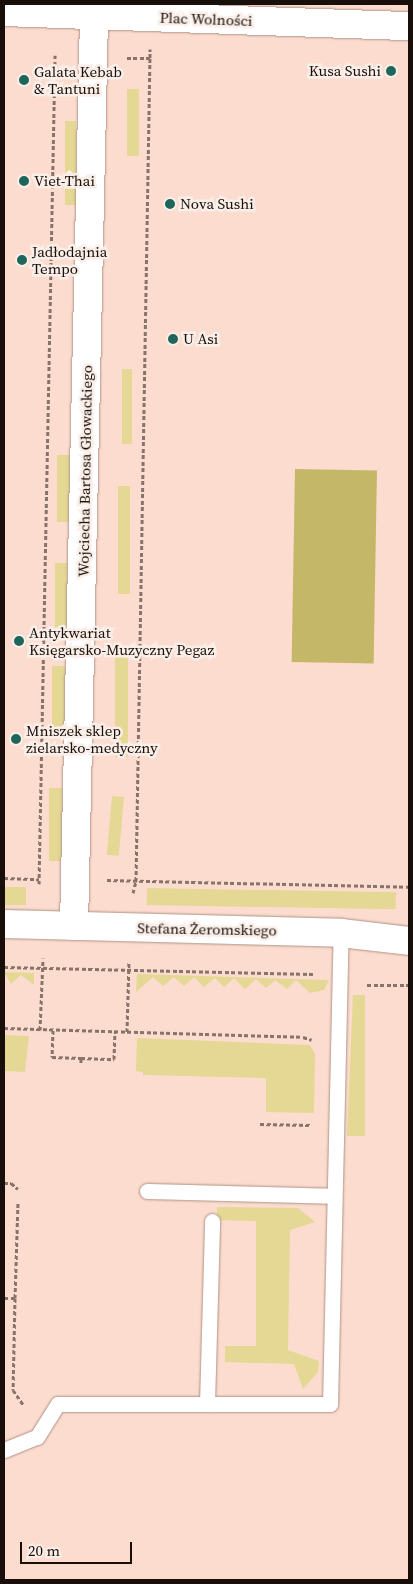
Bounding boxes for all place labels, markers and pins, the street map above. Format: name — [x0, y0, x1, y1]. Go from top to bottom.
place label: Galata Kebab & Tantuni — [34, 62, 122, 97]
place label: Kusa Sushi — [309, 62, 381, 80]
marker: Kusa Sushi — [385, 65, 397, 77]
marker: Galata Kebab & Tantuni — [18, 74, 30, 86]
place label: Viet-Thai — [34, 172, 95, 190]
marker: Viet-Thai — [18, 175, 30, 187]
place label: Nova Sushi — [180, 195, 254, 213]
marker: Nova Sushi — [164, 198, 176, 210]
place label: Jadłodajnia Tempo — [32, 242, 107, 277]
marker: Jadłodajnia Tempo — [16, 254, 28, 266]
place label: U Asi — [183, 330, 218, 348]
marker: U Asi — [167, 333, 179, 345]
place label: Antykwariat Księgarsko-Muzyczny Pegaz — [29, 623, 214, 658]
marker: Antykwariat Księgarsko-Muzyczny Pegaz — [13, 635, 25, 647]
place label: Mniszek sklep zielarsko-medyczny — [26, 721, 158, 756]
marker: Mniszek sklep zielarsko-medyczny — [10, 733, 22, 745]

